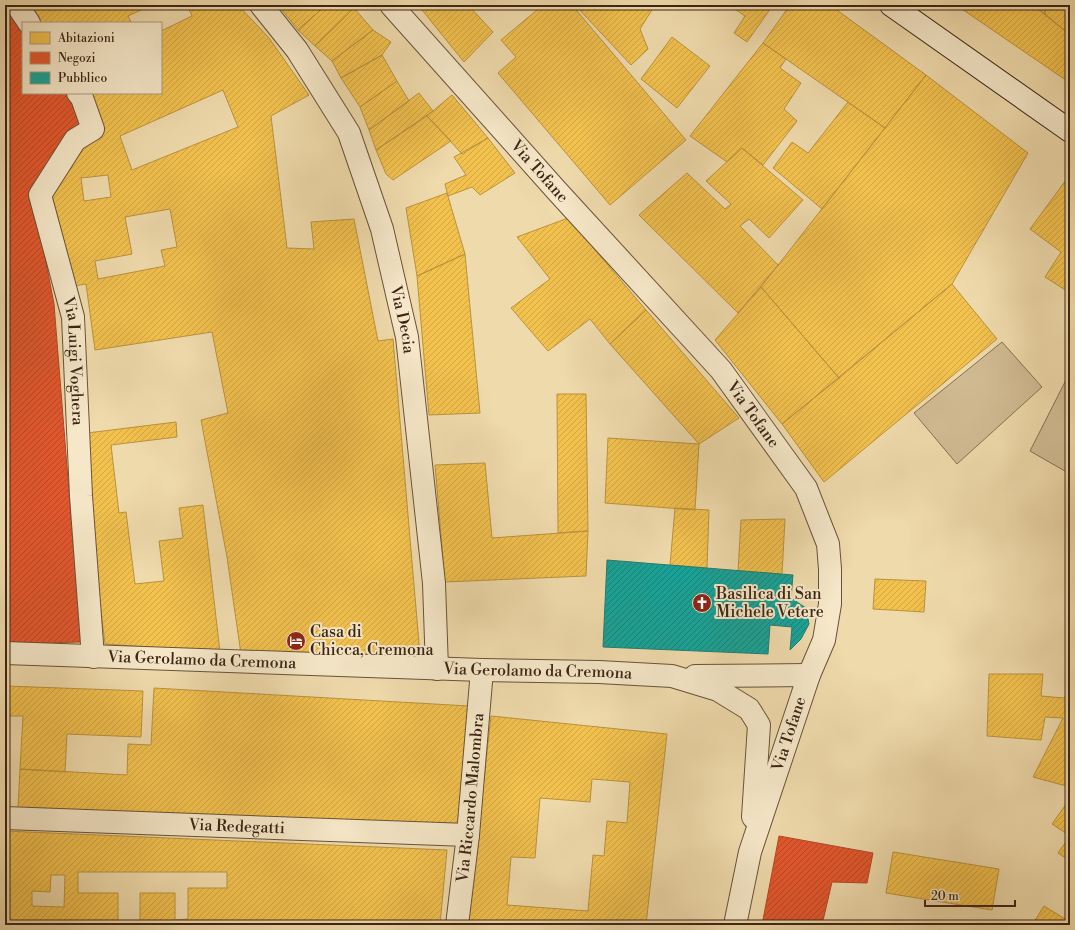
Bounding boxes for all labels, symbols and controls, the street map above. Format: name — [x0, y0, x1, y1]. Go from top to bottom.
legend — [22, 22, 162, 94]
text: Abitazioni — [57, 31, 115, 46]
text: Negozi — [58, 51, 96, 66]
text: Pubblico — [58, 71, 107, 86]
street label: Via Tofane — [506, 135, 573, 207]
street label: Via Decia — [385, 283, 419, 356]
street label: Via Luigi Voghera — [58, 294, 88, 427]
street label: Via Tofane — [722, 377, 784, 452]
place label: Basilica di San Michele Vetere — [715, 584, 824, 622]
church icon: Basilica di San Michele Vetere — [691, 592, 713, 614]
place label: Casa di Chicca, Cremona — [310, 622, 434, 660]
hotel icon: Casa di Chicca, Cremona — [285, 630, 307, 652]
street label: Via Gerolamo da Cremona — [106, 647, 298, 673]
street label: Via Gerolamo da Cremona — [442, 659, 634, 684]
street label: Via Tofane — [767, 694, 810, 775]
street label: Via Riccardo Malombra — [452, 711, 488, 885]
street label: Via Redegatti — [187, 815, 285, 838]
scale bar — [925, 882, 1015, 908]
text: 20 m — [931, 889, 959, 904]

